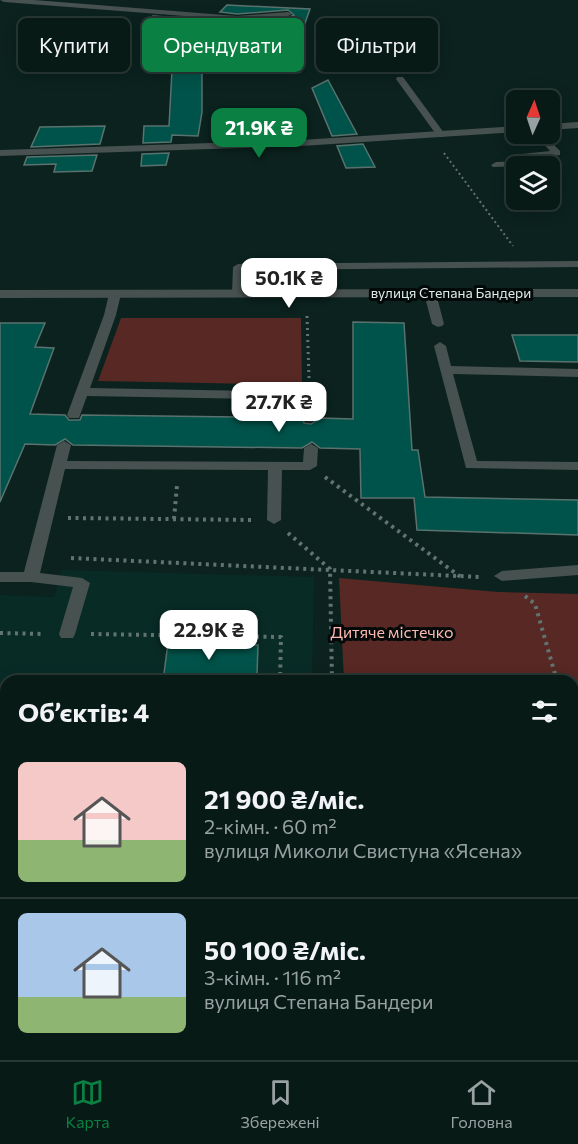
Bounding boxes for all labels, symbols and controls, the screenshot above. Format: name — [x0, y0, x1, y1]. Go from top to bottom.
chip: Купити — [18, 18, 130, 72]
chip: Орендувати — [142, 18, 304, 72]
chip: Фільтри — [316, 18, 438, 72]
north arrow — [506, 90, 560, 144]
map controls — [506, 90, 560, 210]
pin: 21.9K ₴ — [204, 108, 314, 159]
text: 21.9K ₴ — [225, 115, 293, 139]
button: layers — [506, 156, 560, 210]
pin: 50.1K ₴ — [234, 258, 344, 309]
text: 50.1K ₴ — [255, 265, 323, 289]
street label: вулиця Степана Бандери — [371, 284, 531, 301]
pin: 27.7K ₴ — [224, 382, 334, 433]
text: 27.7K ₴ — [245, 389, 313, 413]
pin: 22.9K ₴ — [154, 610, 264, 661]
text: 22.9K ₴ — [174, 617, 244, 641]
park label: Дитяче містечко — [330, 622, 454, 641]
icon: filters — [528, 695, 561, 728]
text: Об’єктів: 4 — [18, 696, 149, 727]
text: 21 900 ₴/міс. — [204, 783, 364, 814]
icon: home — [66, 786, 138, 858]
text: 2-кімн. · 60 m² — [204, 814, 337, 838]
text: вулиця Миколи Свистуна «Ясена» — [204, 838, 522, 862]
text: 50 100 ₴/міс. — [204, 934, 366, 965]
icon: home — [66, 937, 138, 1009]
text: 3-кімн. · 116 m² — [204, 965, 341, 989]
text: вулиця Степана Бандери — [204, 989, 434, 1013]
tab: Карта — [65, 1076, 110, 1131]
tab: Збережені — [241, 1076, 320, 1131]
tab: Головна — [451, 1076, 513, 1131]

